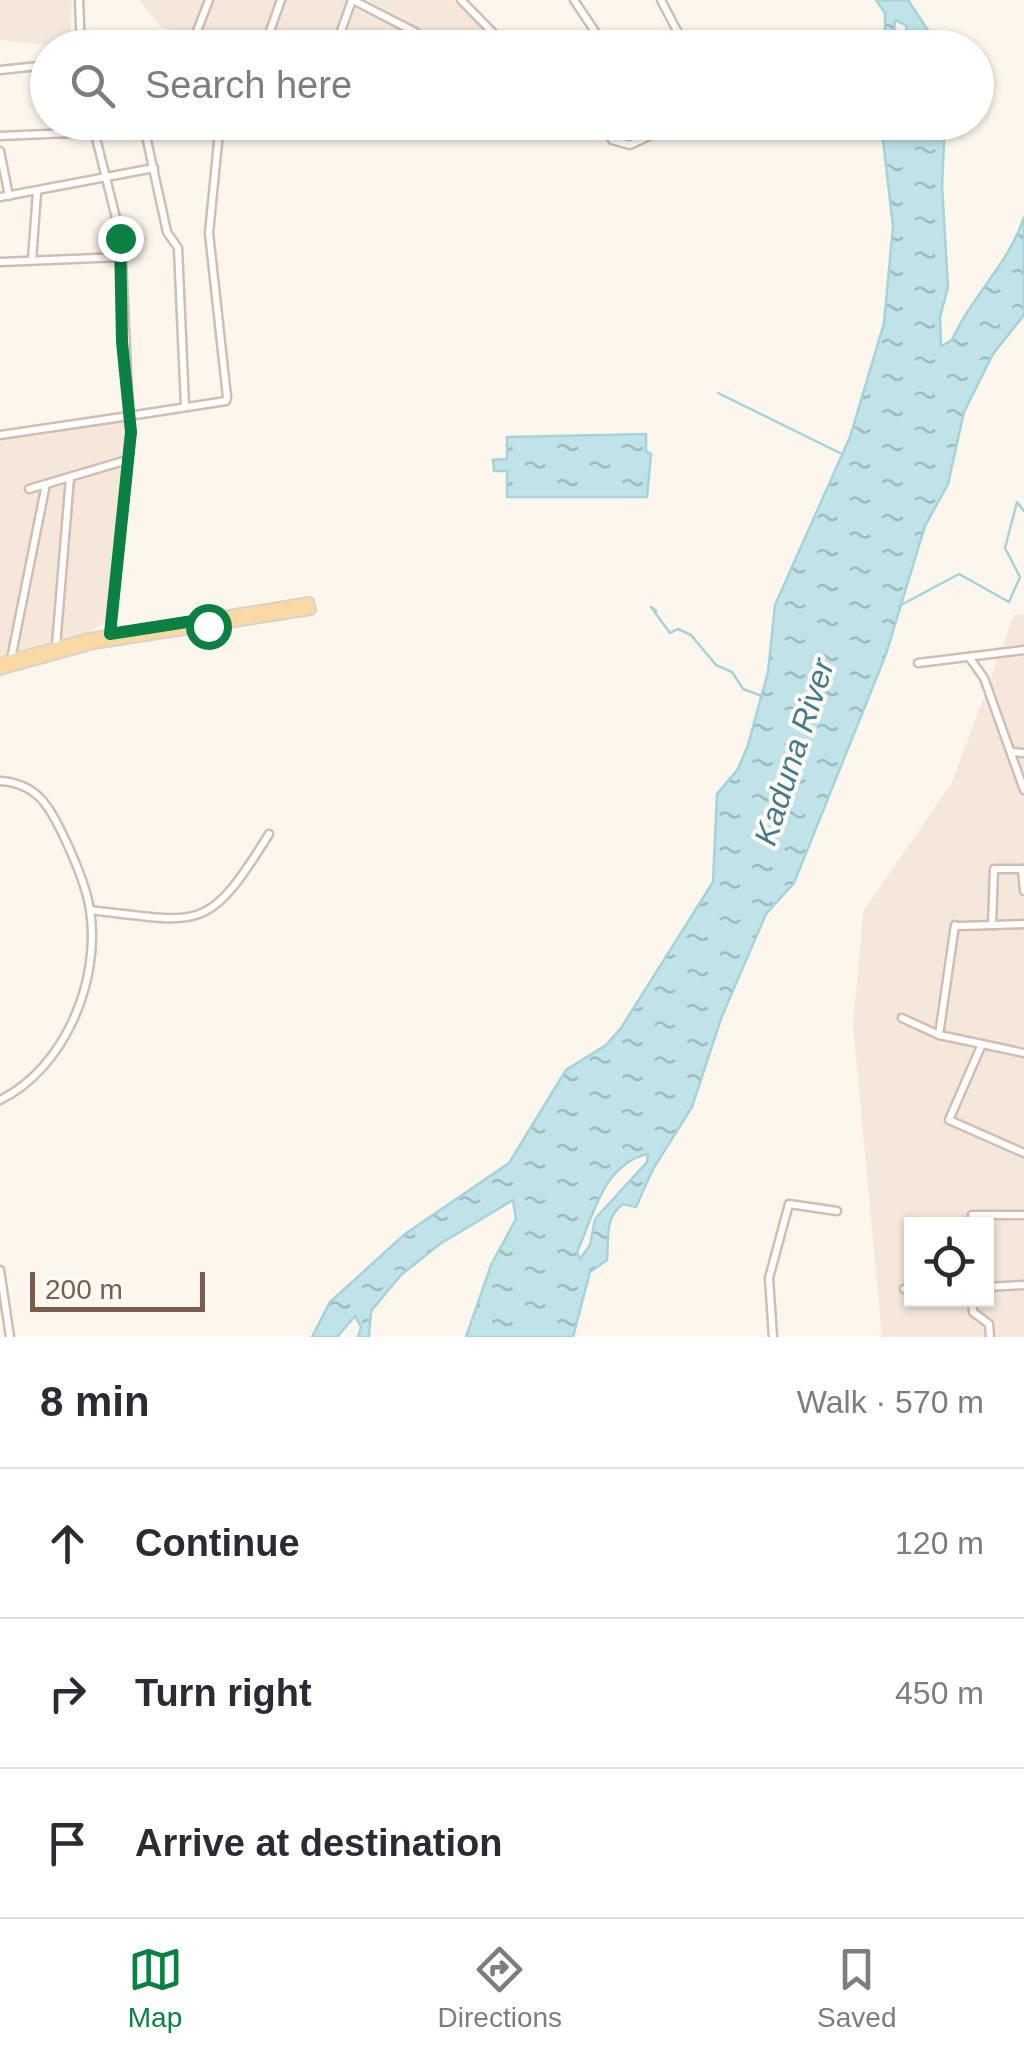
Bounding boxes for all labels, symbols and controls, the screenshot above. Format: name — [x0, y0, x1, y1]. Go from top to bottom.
search box — [30, 30, 994, 140]
icon: search — [65, 58, 120, 113]
text: Search here — [145, 64, 352, 106]
route end — [98, 216, 144, 262]
route start — [186, 604, 232, 650]
water label: Kaduna River — [747, 653, 841, 850]
map controls — [904, 1217, 994, 1307]
button: locate — [904, 1217, 994, 1307]
scale bar — [30, 1267, 205, 1312]
text: 200 m — [45, 1274, 123, 1305]
text: 8 min — [40, 1378, 150, 1425]
text: Walk · 570 m — [797, 1384, 984, 1420]
icon: ahead — [40, 1516, 95, 1571]
text: Continue — [135, 1522, 300, 1564]
text: 120 m — [895, 1525, 984, 1561]
icon: right — [40, 1666, 95, 1721]
text: Turn right — [135, 1672, 312, 1714]
text: 450 m — [895, 1675, 984, 1711]
icon: arrive — [40, 1816, 95, 1871]
text: Arrive at destination — [135, 1822, 502, 1864]
tab: Map — [128, 1942, 183, 2034]
tab: Directions — [438, 1942, 562, 2034]
tab: Saved — [817, 1942, 896, 2034]

